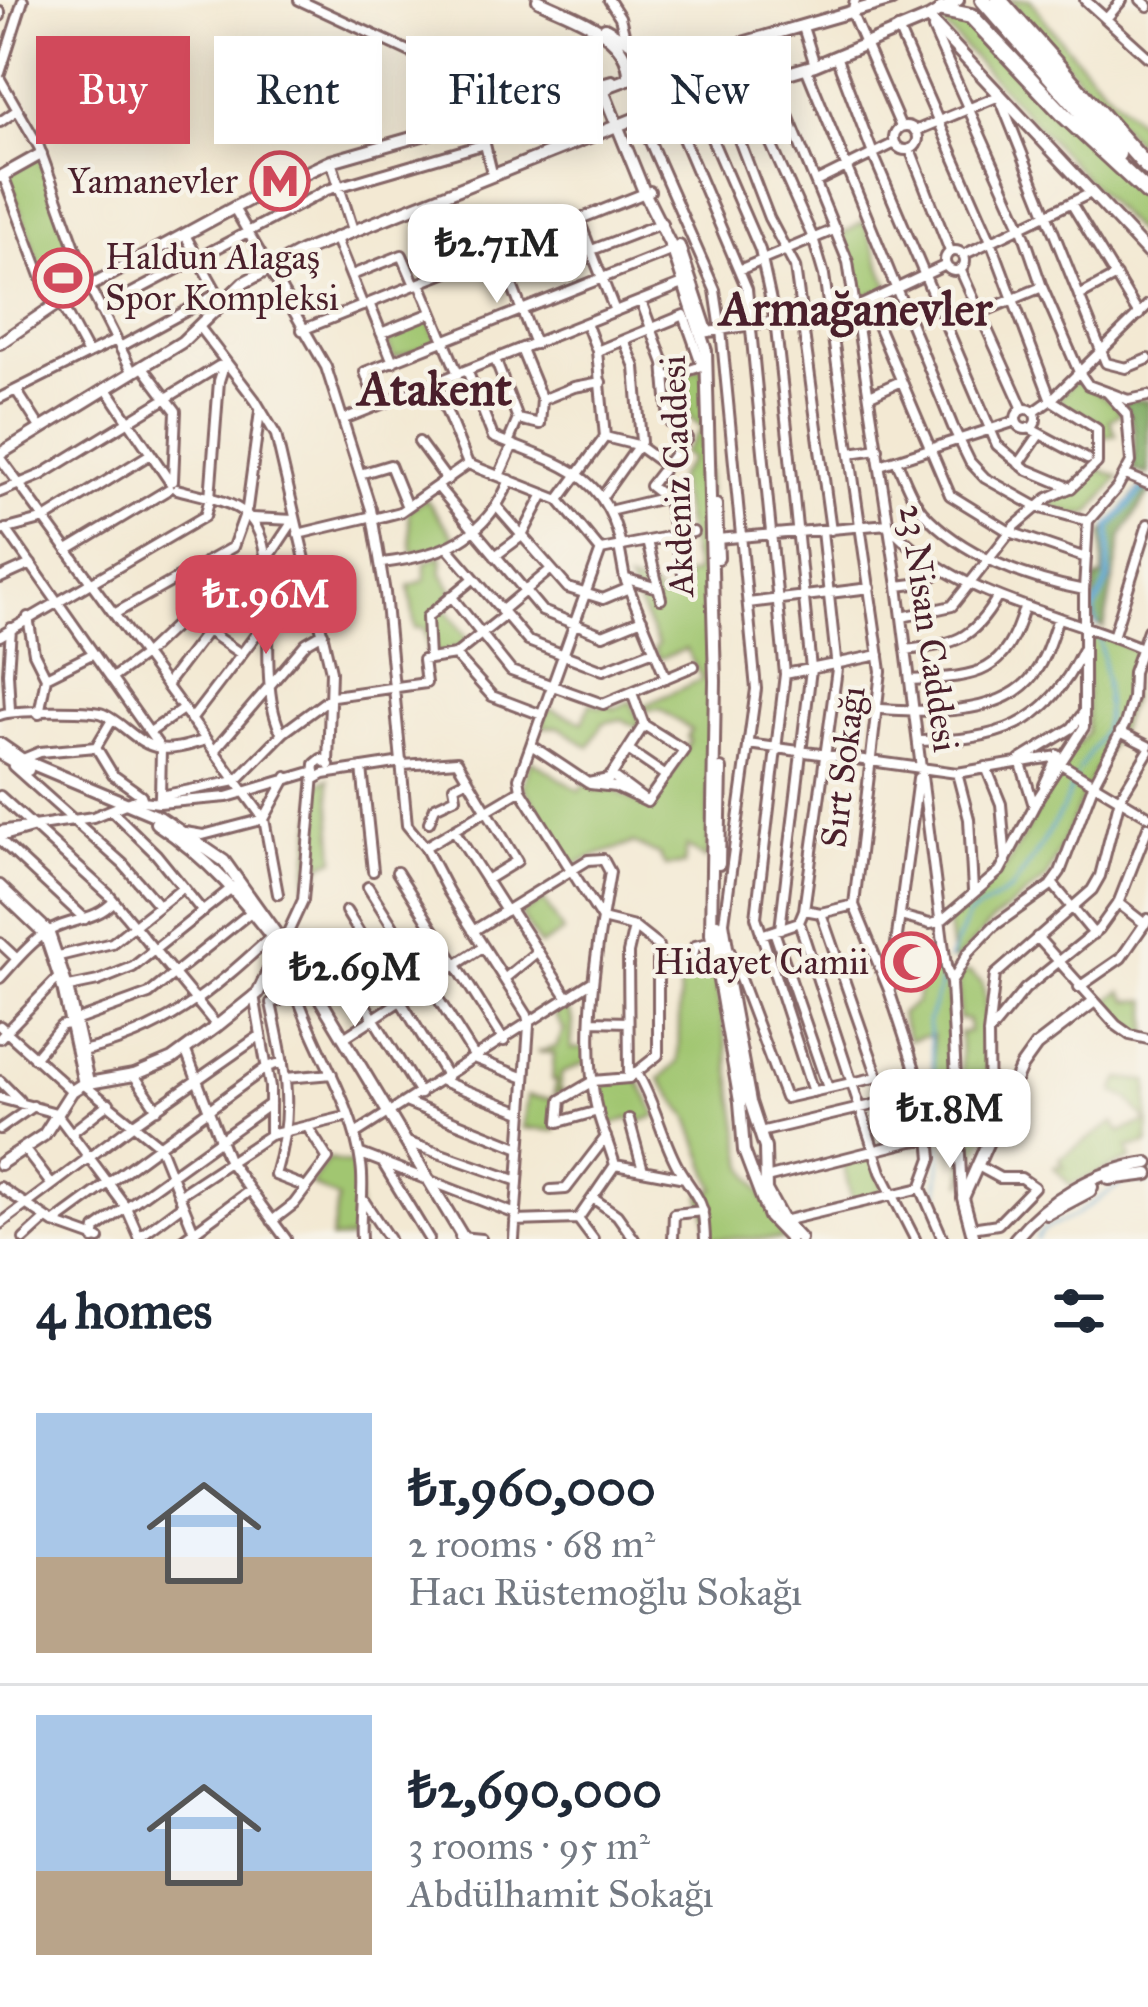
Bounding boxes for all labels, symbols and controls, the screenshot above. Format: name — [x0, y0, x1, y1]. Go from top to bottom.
chip: Buy — [36, 36, 190, 144]
chip: Rent — [214, 36, 382, 144]
chip: Filters — [406, 36, 603, 144]
chip: New — [627, 36, 791, 144]
metro station icon: Yamanevler — [249, 150, 311, 212]
place label: Yamanevler — [67, 159, 238, 203]
pin: ₺2.71M — [399, 204, 595, 306]
text: ₺2.71M — [435, 219, 559, 267]
place label: Haldun Alagaş Spor Kompleksi — [105, 235, 339, 320]
sports icon: Haldun Alagaş Spor Kompleksi — [32, 247, 94, 309]
district label: Armağanevler — [716, 279, 994, 338]
street label: Akdeniz Caddesi — [651, 354, 703, 599]
district label: Atakent — [355, 359, 512, 418]
street label: 23 Nisan Caddesi — [890, 501, 968, 755]
pin: ₺1.96M — [168, 555, 364, 657]
text: ₺1.96M — [203, 570, 329, 618]
street label: Sırt Sokağı — [811, 684, 875, 850]
pin: ₺2.69M — [257, 928, 453, 1030]
mosque icon: Hidayet Camii — [880, 931, 942, 993]
place label: Hidayet Camii — [654, 940, 869, 984]
text: ₺2.69M — [289, 943, 421, 991]
pin: ₺1.8M — [866, 1069, 1034, 1171]
text: ₺1.8M — [897, 1084, 1003, 1132]
icon: filters — [1046, 1278, 1112, 1344]
text: 4 homes — [36, 1280, 212, 1342]
text: ₺1,960,000 — [408, 1457, 656, 1519]
icon: home — [132, 1461, 276, 1605]
text: 2 rooms · 68 m² — [408, 1520, 655, 1568]
text: Hacı Rüstemoğlu Sokağı — [408, 1568, 802, 1616]
text: ₺2,690,000 — [408, 1759, 662, 1821]
icon: home — [132, 1763, 276, 1907]
text: 3 rooms · 95 m² — [408, 1822, 650, 1870]
text: Abdülhamit Sokağı — [408, 1870, 713, 1918]

